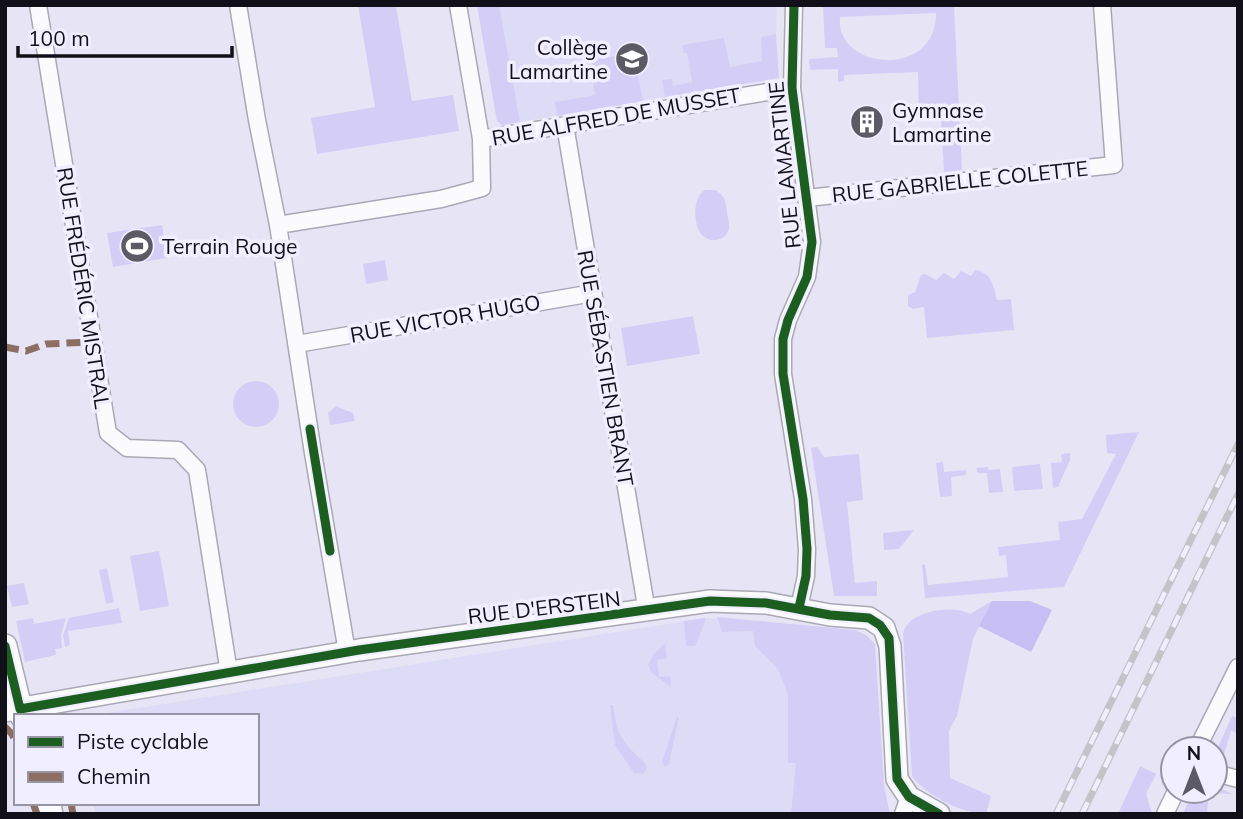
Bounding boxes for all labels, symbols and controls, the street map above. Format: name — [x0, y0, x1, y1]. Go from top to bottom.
scale bar — [18, 14, 231, 58]
text: 100 m — [28, 25, 90, 51]
place label: Collège Lamartine — [509, 34, 608, 84]
school or university icon: Collège Lamartine — [613, 40, 651, 78]
street label: RUE LAMARTINE — [762, 80, 806, 250]
street label: RUE ALFRED DE MUSSET — [490, 81, 743, 151]
place label: Gymnase Lamartine — [892, 97, 991, 147]
building icon: Gymnase Lamartine — [848, 103, 886, 141]
street label: RUE GABRIELLE COLETTE — [831, 155, 1089, 207]
street label: RUE FRÉDÉRIC MISTRAL — [52, 165, 116, 411]
sports icon: Terrain Rouge — [118, 227, 156, 265]
place label: Terrain Rouge — [162, 233, 298, 259]
street label: RUE SÉBASTIEN BRANT — [572, 248, 640, 488]
street label: RUE VICTOR HUGO — [348, 288, 542, 348]
street label: RUE D'ERSTEIN — [466, 585, 622, 629]
legend — [14, 714, 259, 805]
text: Piste cyclable — [77, 728, 209, 754]
north arrow — [1159, 735, 1229, 805]
text: N — [1187, 741, 1201, 765]
text: Chemin — [77, 763, 151, 789]

